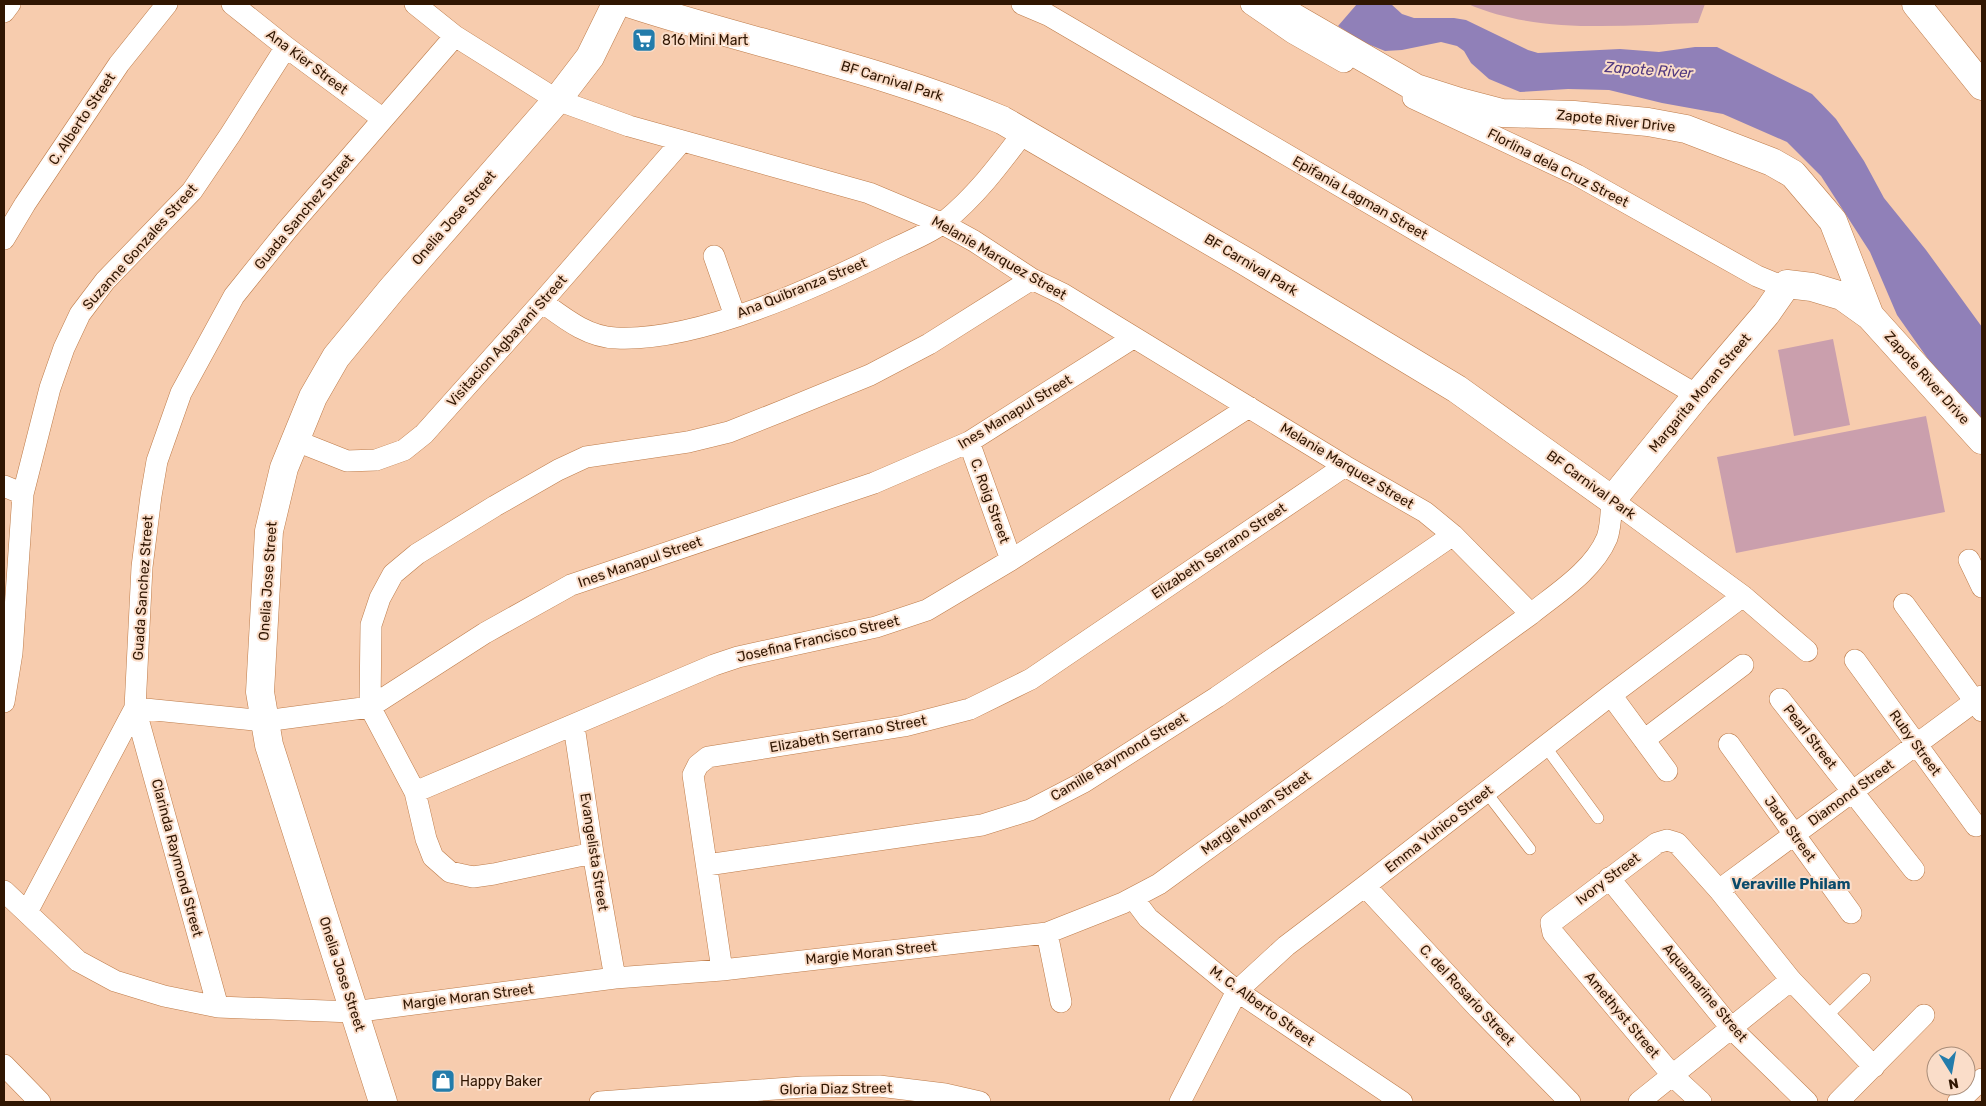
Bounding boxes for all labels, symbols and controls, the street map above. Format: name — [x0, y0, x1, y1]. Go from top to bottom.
street label: Ana Kier Street — [263, 26, 351, 98]
supermarket icon: 816 Mini Mart — [631, 27, 657, 53]
place label: 816 Mini Mart — [662, 32, 749, 49]
street label: BF Carnival Park — [839, 57, 946, 105]
water label: Zapote River — [1603, 58, 1695, 82]
street label: C. Alberto Street — [45, 69, 119, 168]
street label: Zapote River Drive — [1556, 106, 1676, 136]
street label: Florlina dela Cruz Street — [1485, 125, 1632, 211]
street label: Guada Sanchez Street — [251, 151, 358, 273]
street label: Epifania Lagman Street — [1290, 152, 1431, 244]
street label: Onelia Jose Street — [408, 167, 500, 269]
street label: Suzanne Gonzales Street — [79, 180, 201, 313]
street label: Melanie Marquez Street — [929, 212, 1070, 304]
street label: BF Carnival Park — [1201, 230, 1302, 300]
street label: Ana Quibranza Street — [734, 254, 870, 322]
street label: Visitacion Agbayani Street — [443, 271, 571, 410]
street label: Zapote River Drive — [1881, 328, 1973, 428]
street label: Margarita Moran Street — [1645, 330, 1755, 456]
street label: Ines Manapul Street — [955, 371, 1075, 453]
street label: Melanie Marquez Street — [1277, 419, 1417, 513]
street label: BF Carnival Park — [1543, 447, 1640, 524]
street label: C. Roig Street — [967, 456, 1013, 546]
street label: Elizabeth Serrano Street — [1148, 499, 1290, 602]
street label: Guada Sanchez Street — [129, 514, 157, 661]
street label: Onelia Jose Street — [255, 520, 281, 641]
street label: Ines Manapul Street — [576, 533, 705, 591]
street label: Josefina Francisco Street — [735, 612, 902, 666]
street label: Pearl Street — [1780, 701, 1841, 773]
street label: Ruby Street — [1886, 707, 1945, 780]
street label: Camille Raymond Street — [1047, 709, 1191, 805]
street label: Elizabeth Serrano Street — [768, 712, 928, 756]
street label: Diamond Street — [1805, 756, 1898, 830]
street label: Margie Moran Street — [1198, 767, 1315, 859]
street label: Clarinda Raymond Street — [148, 777, 206, 939]
street label: Emma Yuhico Street — [1382, 781, 1497, 876]
street label: Evangelista Street — [576, 792, 612, 913]
street label: Jade Street — [1761, 793, 1820, 865]
street label: Ivory Street — [1573, 849, 1644, 909]
district label: Veraville Philam — [1732, 875, 1850, 893]
street label: Onelia Jose Street — [315, 915, 369, 1034]
street label: Margie Moran Street — [805, 938, 938, 968]
street label: Aquamarine Street — [1659, 940, 1751, 1046]
street label: C. del Rosario Street — [1416, 941, 1518, 1049]
street label: M. C. Alberto Street — [1206, 962, 1318, 1050]
street label: Amethyst Street — [1581, 968, 1663, 1062]
street label: Margie Moran Street — [402, 980, 535, 1013]
north arrow — [1926, 1046, 1976, 1096]
shop icon: Happy Baker — [430, 1068, 456, 1094]
place label: Happy Baker — [460, 1073, 543, 1090]
text: N — [1947, 1074, 1960, 1093]
street label: Gloria Diaz Street — [780, 1080, 893, 1098]

